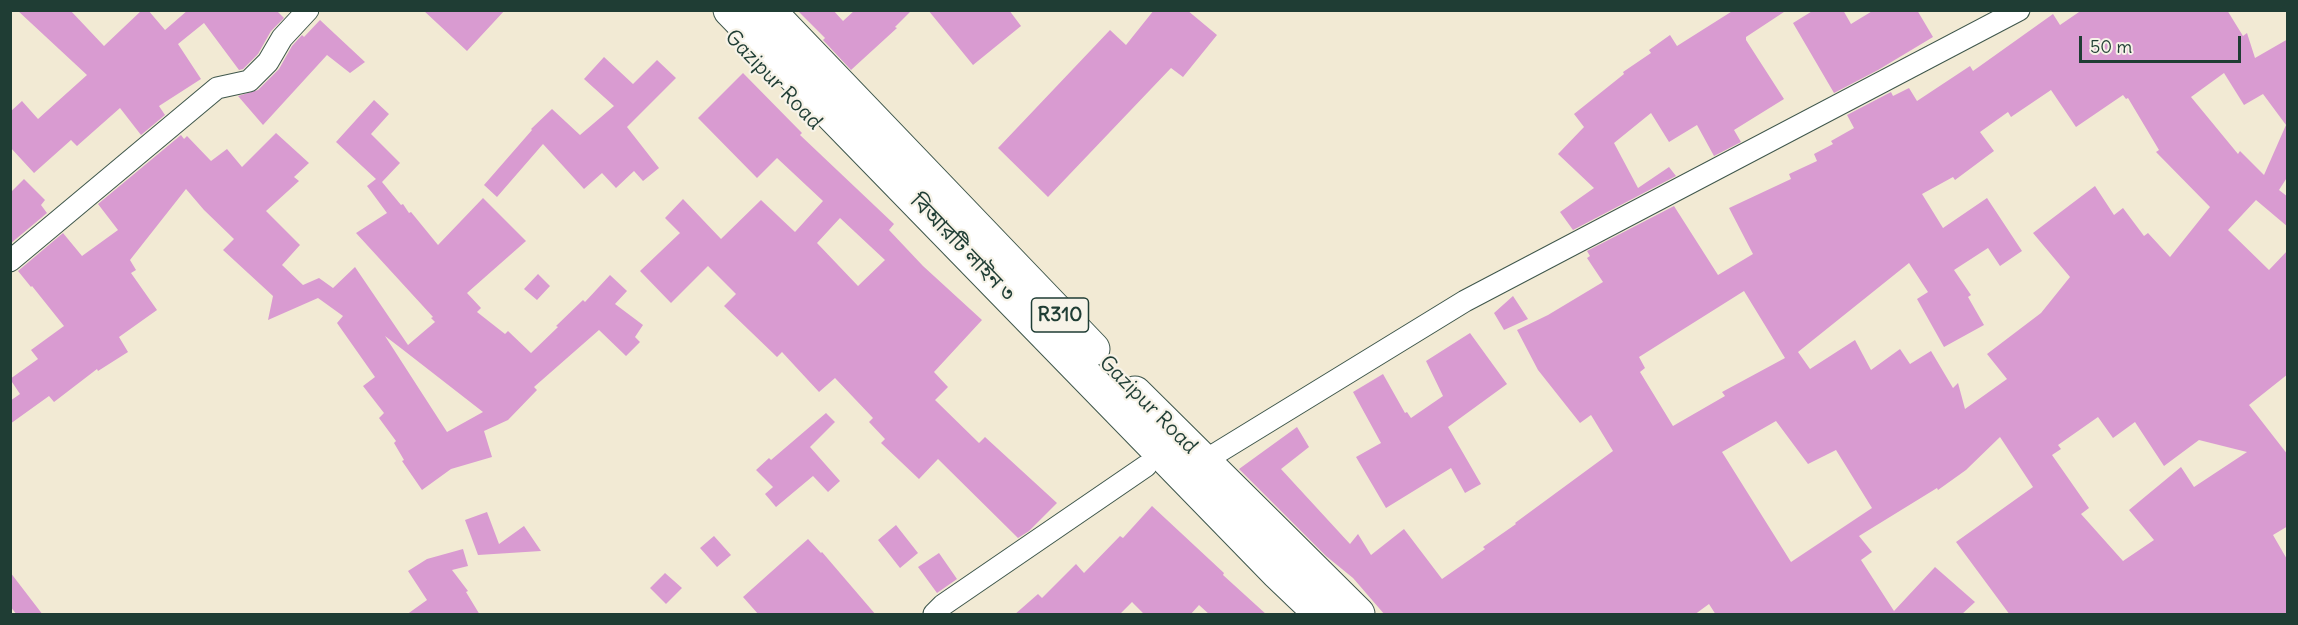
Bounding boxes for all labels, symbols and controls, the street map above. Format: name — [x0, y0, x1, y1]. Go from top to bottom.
scale bar — [2082, 24, 2244, 62]
street label: Gazipur Road — [719, 25, 827, 135]
text: 50 m — [2090, 35, 2132, 58]
street label: বিআরটি লাইন ৩ — [905, 189, 1019, 307]
road number: R310 — [1032, 298, 1088, 332]
street label: Gazipur Road — [1094, 351, 1202, 459]

